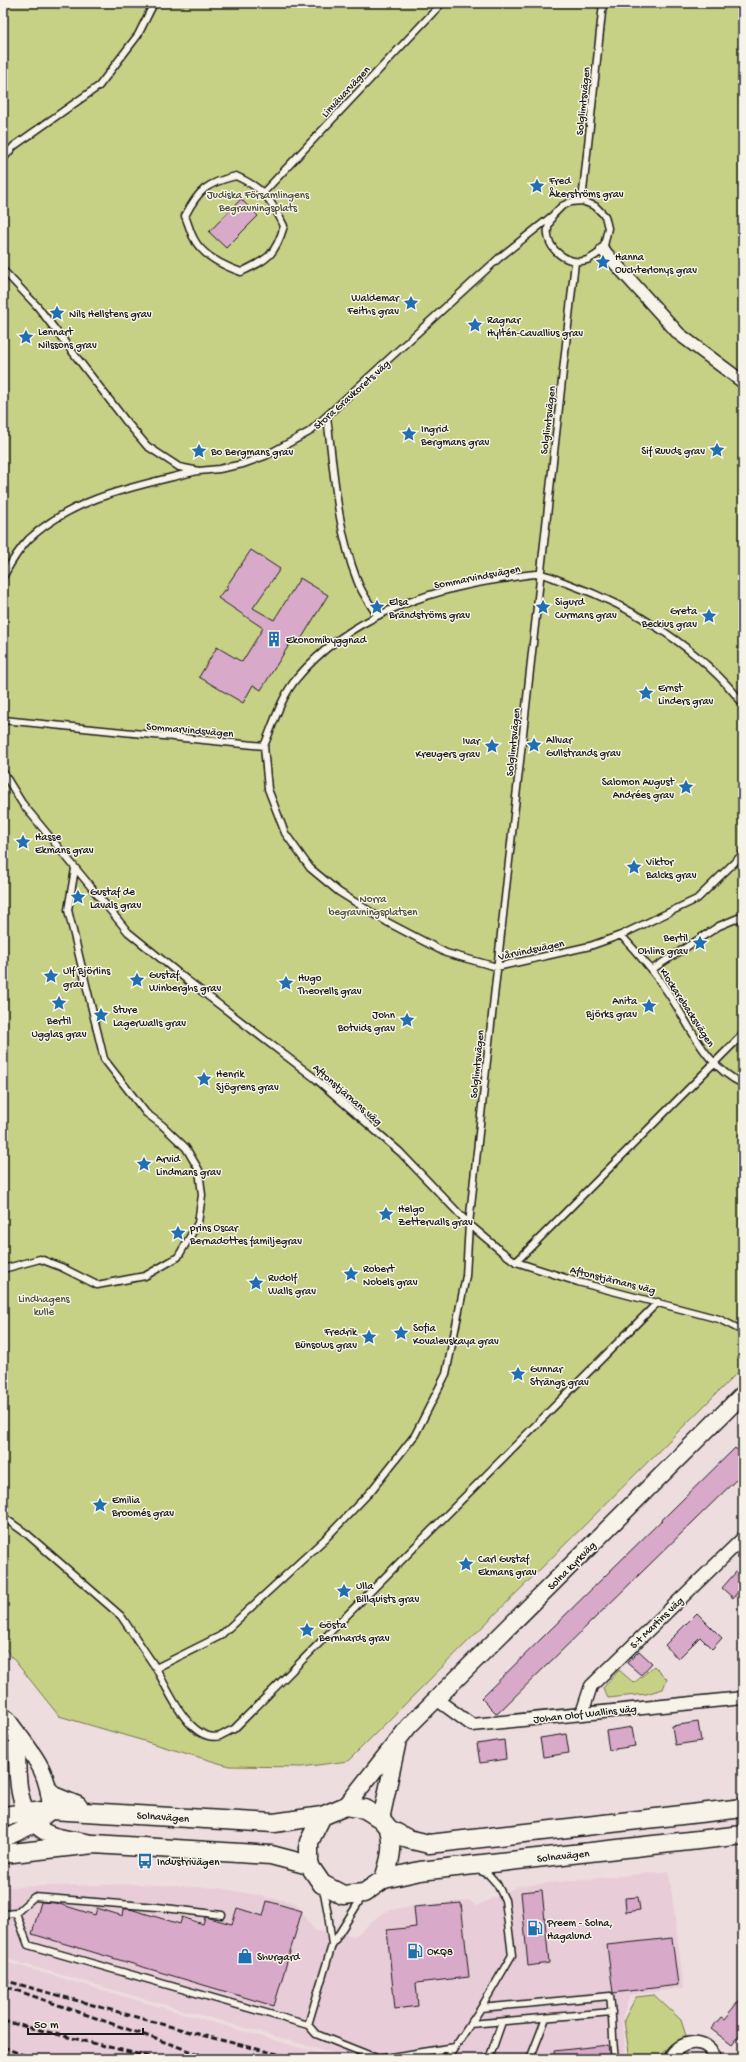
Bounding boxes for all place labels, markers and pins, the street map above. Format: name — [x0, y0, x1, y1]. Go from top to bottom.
place label: Fred Åkerströms grav — [548, 176, 624, 201]
place icon: Fred Åkerströms grav — [528, 177, 546, 195]
place label: Hanna Ouchterlonys grav — [615, 252, 697, 277]
place icon: Hanna Ouchterlonys grav — [594, 253, 612, 271]
place label: Waldemar Feiths grav — [346, 293, 400, 318]
place icon: Waldemar Feiths grav — [402, 294, 420, 312]
place icon: Nils Hellstens grav — [48, 304, 66, 322]
place label: Nils Hellstens grav — [69, 309, 152, 321]
place label: Ragnar Hyltén-Cavallius grav — [487, 315, 583, 340]
place icon: Ragnar Hyltén-Cavallius grav — [466, 316, 484, 334]
place label: Lennart Nilssons grav — [38, 327, 97, 352]
place icon: Lennart Nilssons grav — [17, 328, 35, 346]
place label: Ingrid Bergmans grav — [420, 424, 490, 449]
place icon: Ingrid Bergmans grav — [400, 425, 418, 443]
place icon: Sif Ruuds grav — [708, 441, 726, 459]
place icon: Bo Bergmans grav — [190, 442, 208, 460]
place label: Sif Ruuds grav — [641, 445, 705, 458]
place label: Bo Bergmans grav — [210, 447, 293, 459]
place label: Elsa Brändströms grav — [388, 597, 470, 622]
place label: Sigurd Curmans grav — [555, 597, 617, 622]
place icon: Elsa Brändströms grav — [368, 598, 386, 616]
place icon: Sigurd Curmans grav — [534, 598, 552, 616]
place label: Greta Beckius grav — [641, 606, 698, 631]
place icon: Greta Beckius grav — [700, 607, 718, 625]
building icon: Ekonomibyggnad — [265, 630, 283, 648]
place label: Ekonomibyggnad — [286, 635, 368, 647]
place label: Ernst Linders grav — [658, 683, 714, 708]
place icon: Ernst Linders grav — [637, 684, 655, 702]
place label: Allvar Gullstrands grav — [546, 735, 621, 760]
place label: Ivar Kreugers grav — [416, 736, 481, 761]
place icon: Allvar Gullstrands grav — [525, 736, 543, 754]
place icon: Ivar Kreugers grav — [483, 737, 501, 755]
place label: Salomon August Andrées grav — [602, 777, 675, 802]
place icon: Salomon August Andrées grav — [677, 778, 695, 796]
place label: Hasse Ekmans grav — [35, 832, 94, 857]
place icon: Hasse Ekmans grav — [14, 833, 32, 851]
place label: Viktor Balcks grav — [645, 857, 697, 882]
place icon: Viktor Balcks grav — [625, 858, 643, 876]
place label: Gustaf de Lavals grav — [90, 886, 141, 912]
place icon: Gustaf de Lavals grav — [69, 888, 87, 906]
place label: Bertil Ohlins grav — [638, 933, 689, 958]
place icon: Bertil Ohlins grav — [691, 934, 709, 952]
place label: Ulf Björlins grav — [63, 965, 111, 991]
place icon: Ulf Björlins grav — [42, 967, 60, 985]
place label: Gustaf Winberghs grav — [149, 969, 221, 995]
place icon: Gustaf Winberghs grav — [128, 971, 146, 989]
place label: Hugo Theorells grav — [297, 973, 362, 998]
place icon: Hugo Theorells grav — [277, 974, 295, 992]
place icon: Bertil Ugglas grav — [50, 994, 68, 1012]
place label: Anita Björks grav — [585, 996, 638, 1021]
place icon: Anita Björks grav — [640, 997, 658, 1015]
place label: Sture Lagerwalls grav — [113, 1005, 186, 1030]
place icon: Sture Lagerwalls grav — [92, 1006, 110, 1024]
place label: John Botvids grav — [337, 1010, 396, 1035]
place icon: John Botvids grav — [398, 1011, 416, 1029]
place label: Bertil Ugglas grav — [31, 1016, 87, 1041]
place label: Henrik Sjögrens grav — [216, 1069, 279, 1094]
place icon: Henrik Sjögrens grav — [195, 1070, 213, 1088]
place label: Arvid Lindmans grav — [156, 1154, 221, 1179]
place icon: Arvid Lindmans grav — [135, 1155, 153, 1173]
place label: Helgo Zettervalls grav — [398, 1204, 473, 1229]
place icon: Helgo Zettervalls grav — [377, 1205, 395, 1223]
place label: prins Oscar Bernadottes familjegrav — [189, 1223, 302, 1248]
place icon: prins Oscar Bernadottes familjegrav — [169, 1224, 187, 1242]
place label: Robert Nobels grav — [363, 1264, 418, 1289]
place icon: Robert Nobels grav — [342, 1265, 360, 1283]
place label: Rudolf Walls grav — [268, 1272, 316, 1298]
place icon: Rudolf Walls grav — [247, 1274, 265, 1292]
place label: Sofia Kovalevskaya grav — [413, 1322, 499, 1348]
place icon: Sofia Kovalevskaya grav — [392, 1324, 410, 1342]
place label: Fredrik Bünsows grav — [294, 1327, 358, 1352]
place icon: Fredrik Bünsows grav — [360, 1328, 378, 1346]
place label: Gunnar Strängs grav — [530, 1364, 589, 1389]
place icon: Gunnar Strängs grav — [509, 1365, 527, 1383]
place label: Emilia Broomés grav — [111, 1495, 174, 1520]
place icon: Emilia Broomés grav — [91, 1496, 109, 1514]
place label: Carl Gustaf Ekmans grav — [478, 1553, 537, 1579]
place icon: Carl Gustaf Ekmans grav — [457, 1555, 475, 1573]
place label: Ulla Billquists grav — [355, 1581, 419, 1606]
place icon: Ulla Billquists grav — [335, 1582, 353, 1600]
place label: Gösta Bernhards grav — [318, 1620, 390, 1645]
place icon: Gösta Bernhards grav — [298, 1621, 316, 1639]
bus stop icon: Industrivägen — [136, 1852, 154, 1870]
place label: Industrivägen — [157, 1857, 220, 1869]
place label: Preem - Solna, Hagalund — [546, 1918, 613, 1943]
fuel station icon: Preem - Solna, Hagalund — [526, 1919, 544, 1937]
fuel station icon: OKQ8 — [406, 1942, 424, 1960]
shop icon: Shurgard — [236, 1947, 254, 1965]
place label: OKQ8 — [427, 1947, 453, 1959]
place label: Shurgard — [257, 1952, 301, 1964]

